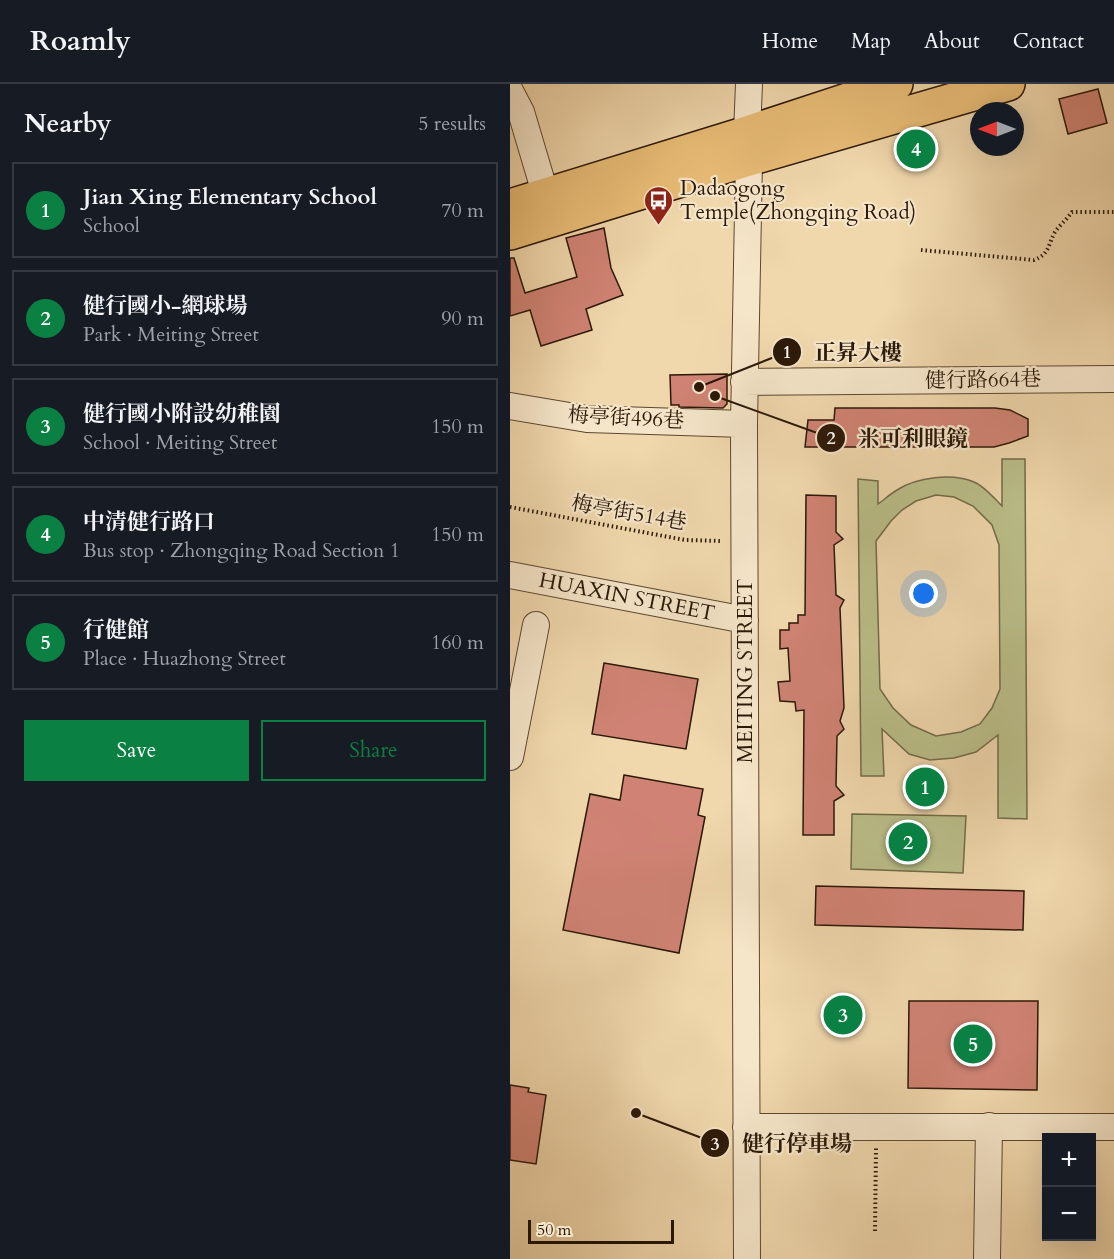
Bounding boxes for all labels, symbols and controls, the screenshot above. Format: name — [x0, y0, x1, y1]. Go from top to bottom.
text: Roamly — [30, 22, 131, 60]
text: Home — [762, 27, 818, 56]
text: Map — [851, 27, 891, 56]
text: About — [924, 27, 980, 56]
text: Contact — [1013, 27, 1084, 56]
north arrow — [970, 102, 1024, 156]
text: Nearby — [24, 106, 112, 141]
text: 5 results — [418, 110, 486, 137]
pin: 4 — [896, 126, 936, 172]
place label: Dadaogong Temple(Zhongqing Road) — [680, 174, 916, 227]
text: Jian Xing Elementary School — [83, 182, 377, 212]
bus stop icon: Dadaogong Temple(Zhongqing Road) — [643, 184, 675, 226]
text: 1 — [40, 197, 51, 224]
text: 70 m — [441, 197, 484, 224]
text: School — [83, 212, 140, 239]
text: 健行國小-網球場 — [83, 291, 247, 321]
text: 2 — [40, 305, 51, 332]
text: 90 m — [441, 305, 484, 332]
text: Park · Meiting Street — [83, 321, 259, 348]
callout: 正昇大樓 — [772, 332, 914, 372]
text: 正昇大樓 — [814, 338, 902, 368]
text: 1 — [782, 340, 792, 365]
street label: 健行路664巷 — [925, 364, 1041, 396]
text: 健行國小附設幼稚園 — [83, 399, 281, 429]
street label: 梅亭街496巷 — [567, 400, 685, 436]
text: 3 — [40, 413, 51, 440]
text: 150 m — [431, 413, 484, 440]
callout: 米可利眼鏡 — [816, 418, 980, 458]
text: 米可利眼鏡 — [858, 424, 968, 454]
text: 2 — [826, 426, 836, 451]
text: School · Meiting Street — [83, 429, 277, 456]
street label: 梅亭街514巷 — [569, 489, 689, 537]
text: 中清健行路口 — [83, 507, 215, 537]
text: 4 — [40, 521, 51, 548]
text: 150 m — [431, 521, 484, 548]
text: Bus stop · Zhongqing Road Section 1 — [83, 537, 400, 564]
street label: HUAXIN STREET — [537, 566, 717, 628]
street label: MEITING STREET — [731, 579, 760, 763]
your location — [909, 579, 938, 608]
text: 行健館 — [83, 615, 149, 645]
text: 5 — [40, 629, 51, 656]
text: 160 m — [431, 629, 484, 656]
text: Place · Huazhong Street — [83, 645, 286, 672]
button: Save — [24, 720, 249, 781]
button: Share — [261, 720, 486, 781]
pin: 1 — [906, 764, 944, 810]
pin: 2 — [888, 820, 928, 864]
pin: 3 — [824, 992, 862, 1038]
pin: 5 — [954, 1022, 992, 1066]
callout: 健行停車場 — [700, 1123, 864, 1163]
text: 健行停車場 — [742, 1129, 852, 1159]
text: 3 — [710, 1132, 720, 1157]
map controls — [1042, 1133, 1096, 1241]
button: + — [1042, 1133, 1096, 1187]
button: − — [1042, 1187, 1096, 1241]
scale bar — [528, 1217, 674, 1244]
text: 50 m — [537, 1219, 571, 1241]

